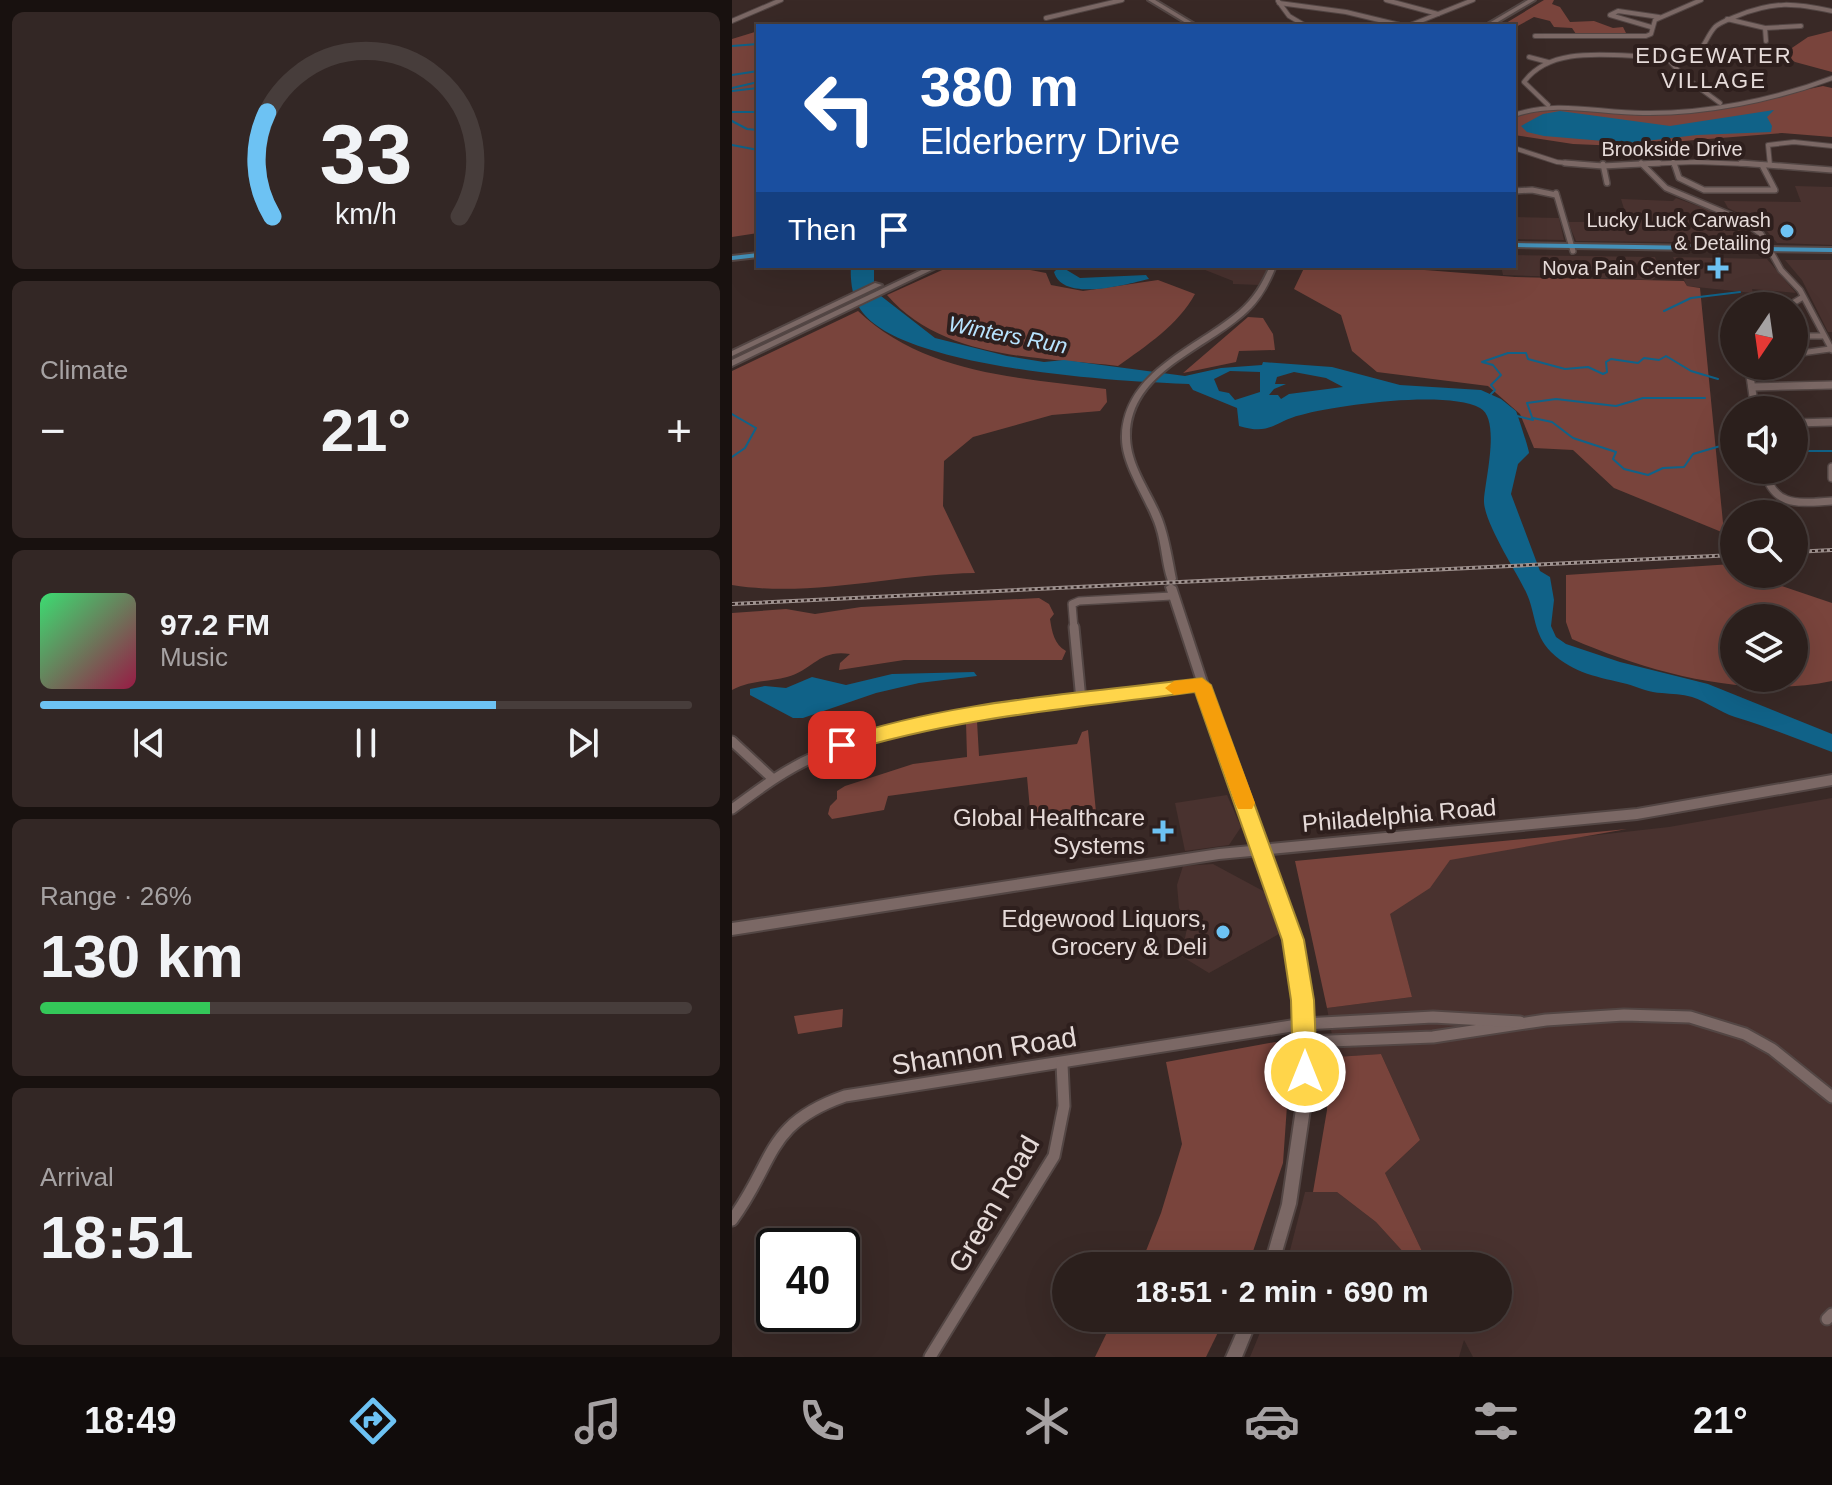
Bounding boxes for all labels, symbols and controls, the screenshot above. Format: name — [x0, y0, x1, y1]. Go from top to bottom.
district label: EDGEWATER VILLAGE — [1635, 43, 1793, 93]
text: 380 m — [920, 55, 1079, 118]
icon: left — [788, 56, 892, 160]
text: 33 — [320, 107, 412, 200]
text: Elderberry Drive — [920, 121, 1180, 162]
street label: Brookside Drive — [1601, 138, 1743, 160]
text: km/h — [335, 198, 397, 230]
icon: arrive — [872, 208, 916, 252]
place label: Lucky Luck Carwash & Detailing — [1586, 209, 1771, 254]
text: Then — [788, 213, 856, 246]
marker: Lucky Luck Carwash & Detailing — [1778, 222, 1796, 240]
place label: Nova Pain Center — [1542, 257, 1700, 279]
marker: Nova Pain Center — [1707, 257, 1729, 279]
north arrow — [1720, 292, 1808, 380]
map controls — [1720, 292, 1808, 692]
water label: Winters Run — [946, 311, 1070, 359]
text: Climate — [40, 355, 128, 385]
button: sound — [1720, 396, 1808, 484]
text: 21° — [321, 397, 411, 464]
text: − — [40, 406, 66, 455]
text: + — [666, 406, 692, 455]
button: search — [1720, 500, 1808, 588]
button: layers — [1720, 604, 1808, 692]
text: 97.2 FM — [160, 608, 270, 641]
text: Music — [160, 642, 228, 672]
pin — [808, 711, 876, 779]
icon: previous — [127, 721, 171, 765]
icon: pause — [344, 721, 388, 765]
icon: next — [561, 721, 605, 765]
icon: arrive — [820, 723, 864, 767]
street label: Philadelphia Road — [1301, 793, 1497, 837]
place label: Global Healthcare Systems — [953, 804, 1145, 859]
marker: Global Healthcare Systems — [1152, 820, 1174, 842]
text: Range · 26% — [40, 881, 192, 911]
place label: Edgewood Liquors, Grocery & Deli — [1002, 905, 1207, 960]
text: 130 km — [40, 923, 244, 990]
marker: Edgewood Liquors, Grocery & Deli — [1214, 923, 1232, 941]
street label: Shannon Road — [889, 1021, 1079, 1081]
position arrow — [1263, 1030, 1347, 1114]
street label: Green Road — [942, 1130, 1046, 1278]
text: Arrival — [40, 1162, 114, 1192]
text: 18:51 — [40, 1204, 193, 1271]
speed limit sign: 40 — [756, 1228, 860, 1332]
text: 18:51 · 2 min · 690 m — [1135, 1275, 1429, 1308]
icon: directions — [345, 1393, 401, 1449]
icon: music — [570, 1393, 626, 1449]
icon: phone — [794, 1393, 850, 1449]
icon: climate — [1019, 1393, 1075, 1449]
icon: car — [1244, 1393, 1300, 1449]
icon: filters — [1468, 1393, 1524, 1449]
text: 18:49 — [84, 1400, 176, 1441]
text: 21° — [1693, 1400, 1748, 1441]

